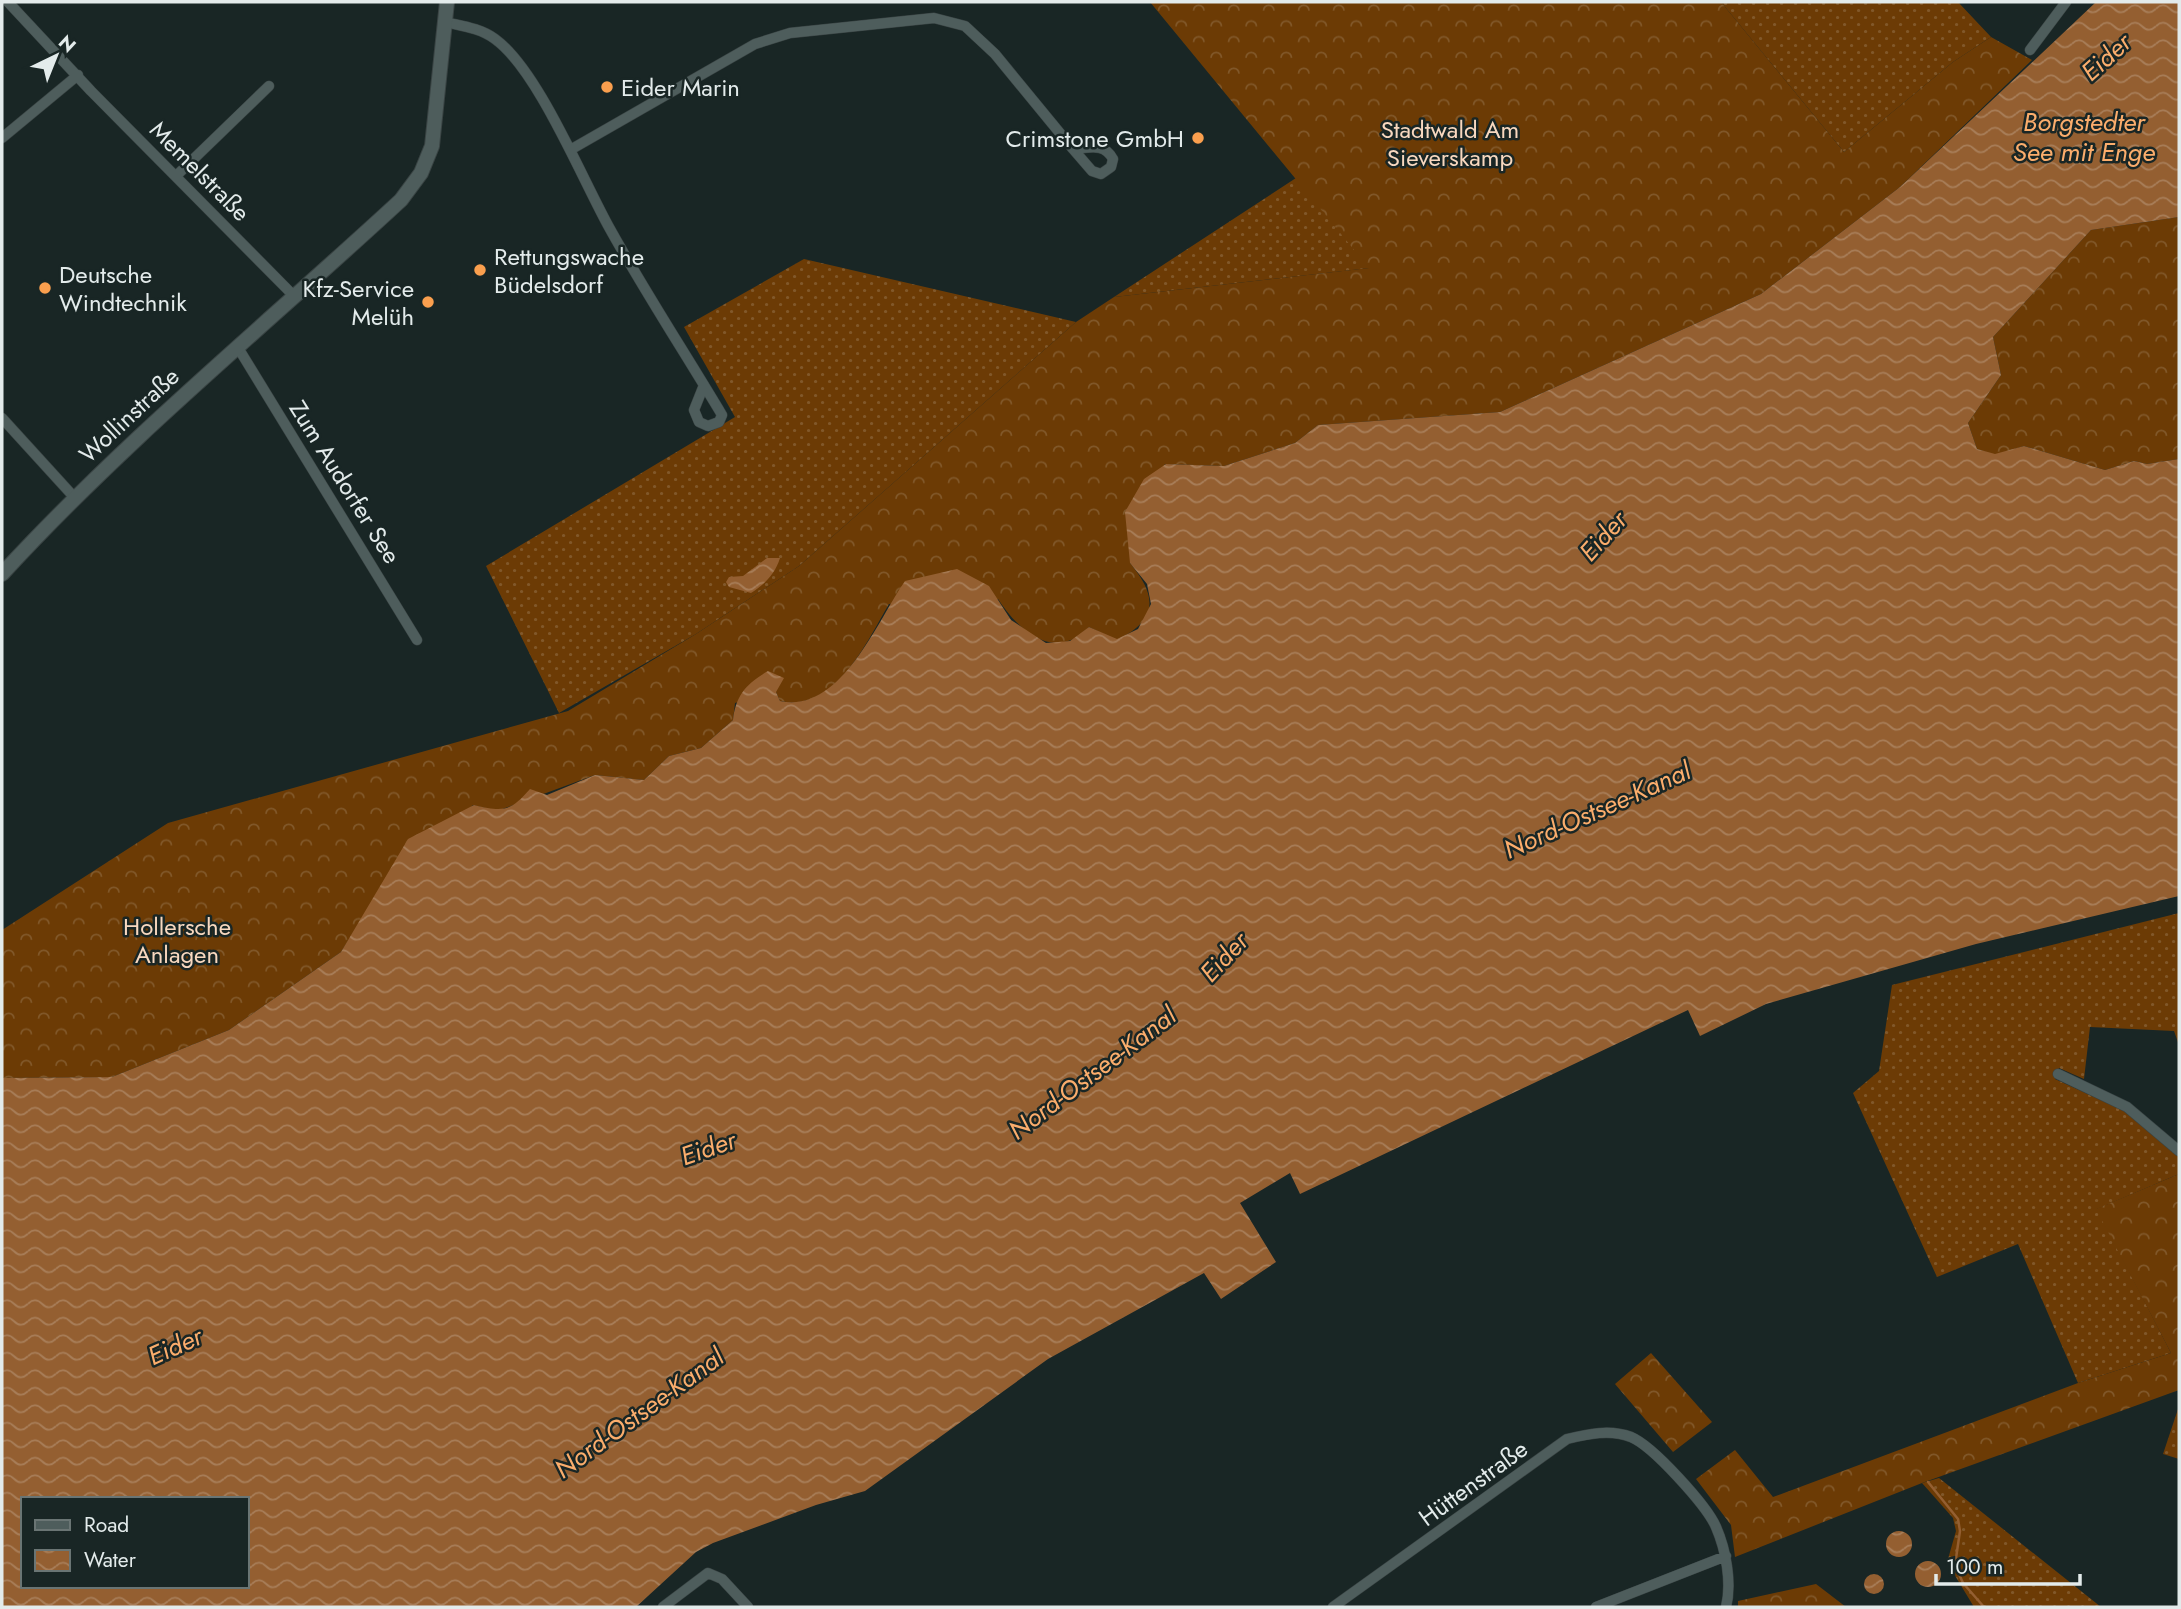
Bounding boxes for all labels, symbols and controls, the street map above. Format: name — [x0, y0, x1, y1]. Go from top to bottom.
north arrow — [21, 21, 91, 91]
water label: Eider — [2072, 23, 2141, 90]
text: N — [53, 29, 82, 59]
place label: Eider Marin — [621, 70, 740, 105]
marker: Eider Marin — [599, 79, 615, 95]
water label: Borgstedter See mit Enge — [2013, 103, 2155, 171]
park label: Stadtwald Am Sieverskamp — [1381, 112, 1519, 175]
street label: Memelstraße — [142, 113, 258, 229]
place label: Crimstone GmbH — [1006, 121, 1184, 156]
marker: Crimstone GmbH — [1190, 130, 1206, 146]
place label: Rettungswache Büdelsdorf — [494, 239, 644, 302]
place label: Deutsche Windtechnik — [59, 257, 187, 320]
marker: Rettungswache Büdelsdorf — [472, 262, 488, 278]
place label: Kfz-Service Melüh — [302, 271, 414, 334]
marker: Deutsche Windtechnik — [37, 280, 53, 296]
marker: Kfz-Service Melüh — [420, 294, 436, 310]
street label: Wollinstraße — [71, 359, 187, 471]
street label: Zum Audorfer See — [281, 394, 409, 570]
water label: Eider — [1570, 501, 1637, 570]
water label: Nord-Ostsee-Kanal — [1497, 751, 1698, 868]
park label: Hollersche Anlagen — [123, 909, 231, 972]
water label: Eider — [1191, 922, 1258, 991]
water label: Nord-Ostsee-Kanal — [1000, 997, 1185, 1149]
water label: Eider — [675, 1120, 742, 1175]
water label: Eider — [141, 1317, 210, 1375]
water label: Nord-Ostsee-Kanal — [546, 1338, 733, 1488]
street label: Hüttenstraße — [1411, 1431, 1535, 1535]
legend — [21, 1497, 248, 1588]
text: Road — [84, 1510, 129, 1540]
scale bar — [1936, 1542, 2080, 1586]
text: Water — [84, 1545, 137, 1575]
text: 100 m — [1946, 1552, 2003, 1582]

